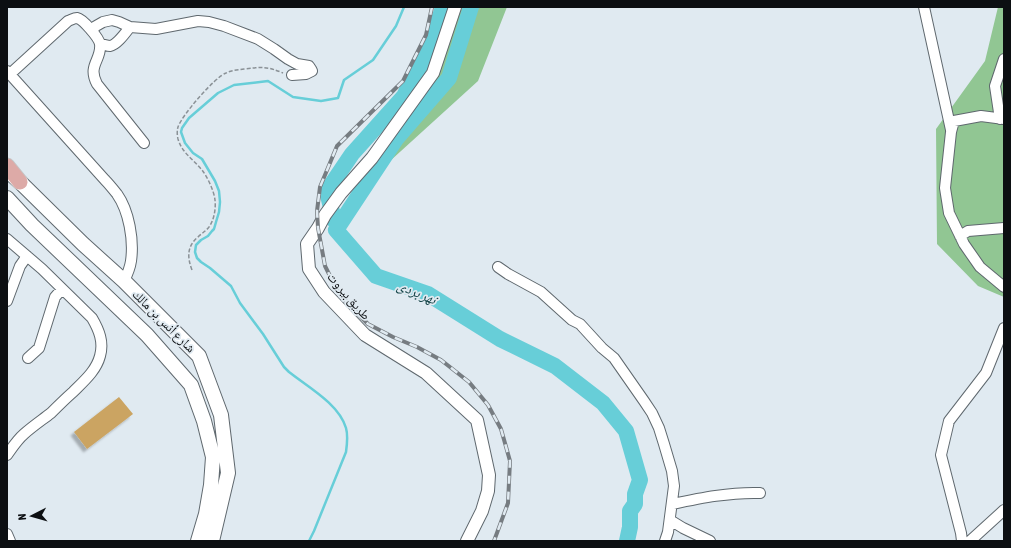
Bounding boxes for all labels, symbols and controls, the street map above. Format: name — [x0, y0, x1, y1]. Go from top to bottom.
street label: طريق بيروت — [324, 269, 374, 323]
water label: نهر بردى — [395, 277, 441, 309]
street label: شارع أنس بن مالك — [128, 286, 199, 357]
north arrow — [12, 496, 52, 536]
text: N — [16, 513, 28, 521]

